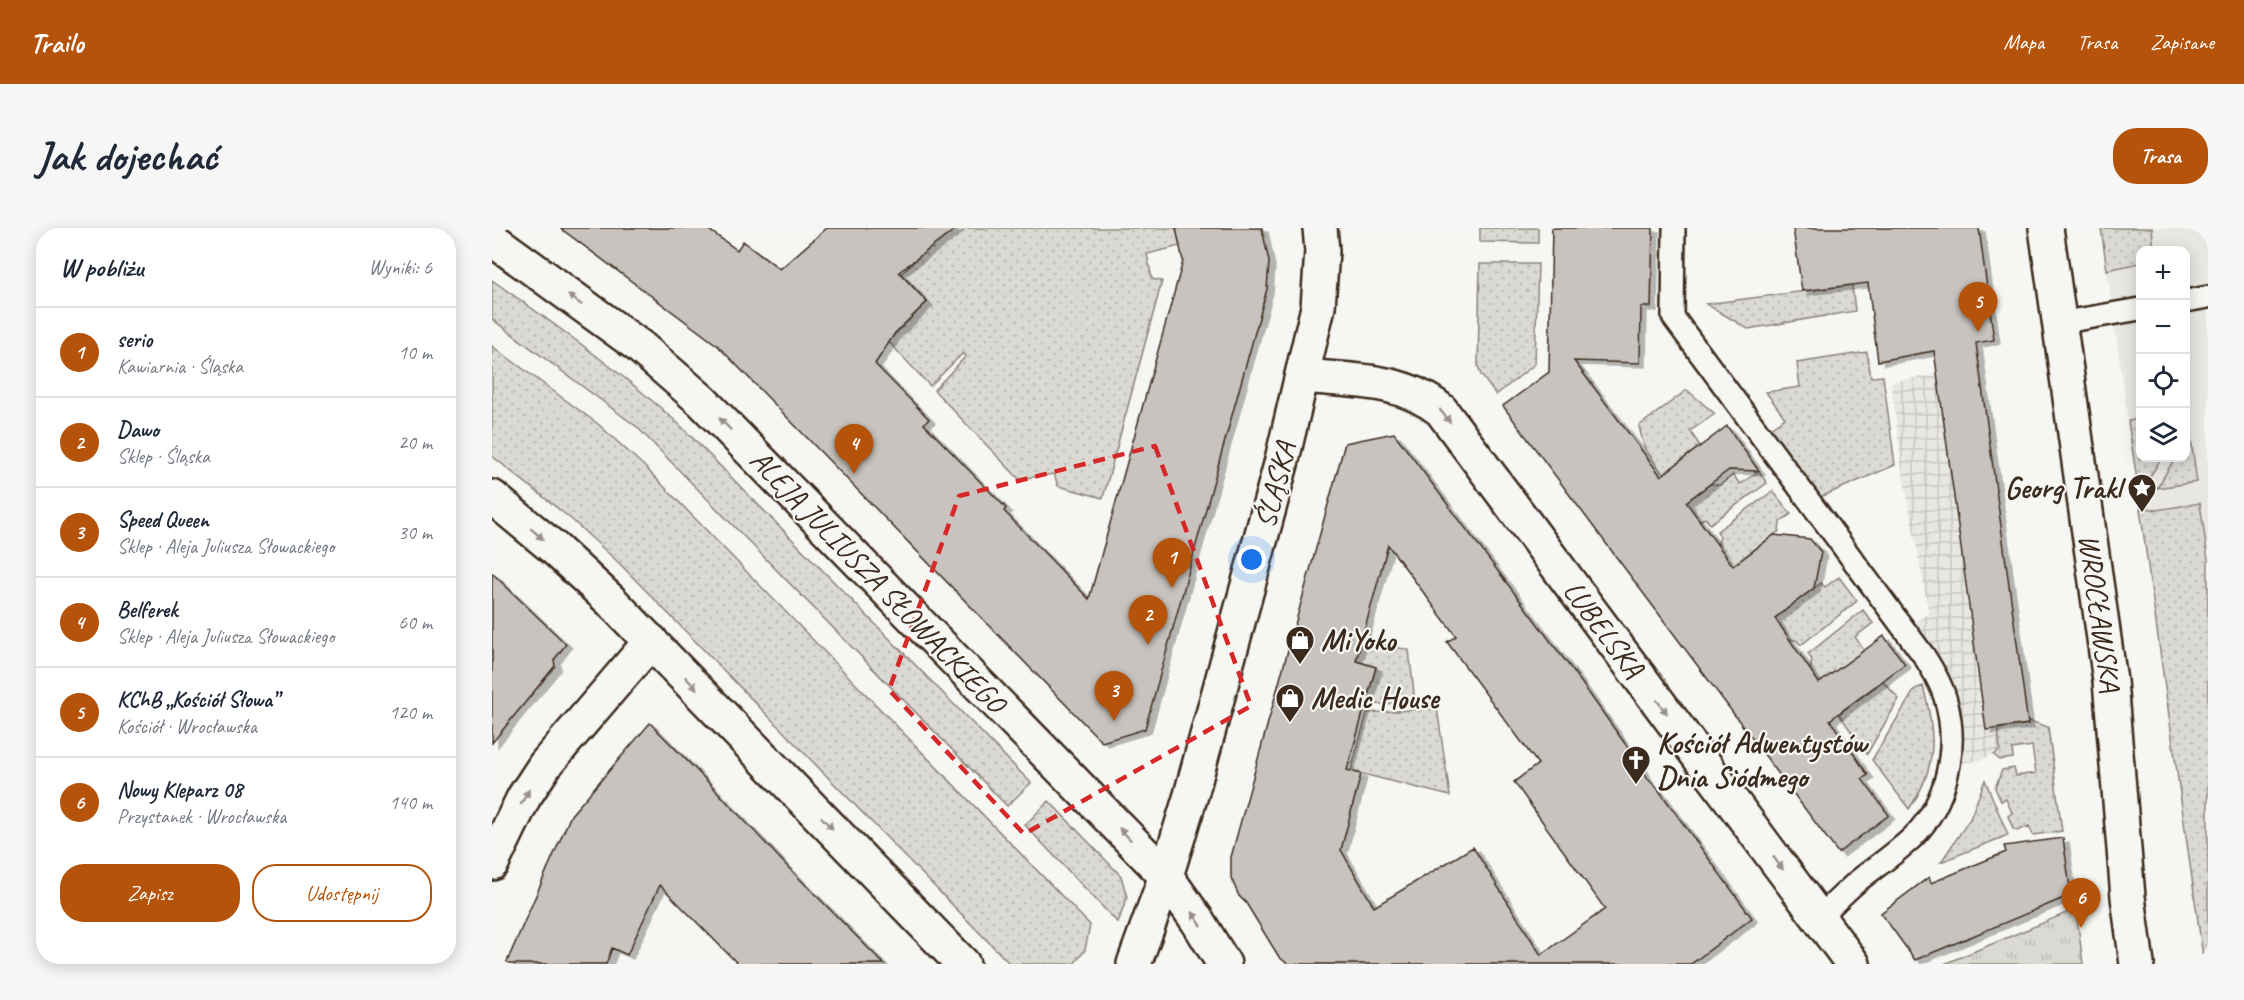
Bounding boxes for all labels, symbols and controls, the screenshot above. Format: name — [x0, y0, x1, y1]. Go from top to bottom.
text: Trailo — [30, 25, 84, 60]
text: Mapa — [2004, 29, 2044, 55]
text: Trasa — [2077, 29, 2117, 55]
text: Zapisane — [2150, 29, 2214, 55]
button: Trasa — [2113, 128, 2208, 184]
text: Jak dojechać — [36, 130, 217, 183]
map controls — [2136, 246, 2190, 462]
button: + — [2136, 246, 2190, 300]
text: W pobliżu — [60, 251, 143, 284]
text: Wyniki: 6 — [369, 255, 432, 280]
pin: 5 — [1958, 282, 1998, 332]
one-way arrow — [568, 294, 583, 306]
button: − — [2136, 300, 2190, 354]
text: serio — [117, 326, 152, 354]
text: 1 — [75, 340, 84, 365]
text: 10 m — [398, 340, 432, 365]
text: Kawiarnia · Śląska — [117, 354, 243, 379]
button: locate — [2136, 354, 2190, 408]
one-way arrow — [1438, 408, 1451, 423]
button: layers — [2136, 408, 2190, 462]
text: Dawo — [117, 416, 159, 444]
one-way arrow — [718, 416, 732, 431]
pin: 4 — [834, 424, 874, 474]
text: 2 — [75, 430, 84, 455]
text: 20 m — [398, 430, 432, 455]
street label: ŚLĄSKA — [1245, 436, 1305, 532]
street label: ALEJA JULIUSZA SŁOWACKIEGO — [742, 441, 1016, 723]
text: Sklep · Śląska — [117, 444, 210, 469]
place label: Georg Trakl — [2005, 469, 2127, 507]
place icon: Georg Trakl — [2126, 472, 2158, 514]
text: Speed Queen — [117, 506, 209, 534]
text: 3 — [75, 520, 84, 545]
text: 30 m — [398, 520, 432, 545]
one-way arrow — [529, 527, 544, 540]
street label: WROCŁAWSKA — [2070, 532, 2130, 695]
text: Sklep · Aleja Juliusza Słowackiego — [117, 534, 334, 559]
pin: 1 — [1152, 538, 1192, 588]
your location — [1237, 545, 1266, 574]
street label: LUBELSKA — [1555, 573, 1654, 686]
text: Belferek — [117, 596, 177, 624]
pin: 2 — [1128, 596, 1168, 645]
text: 4 — [75, 610, 84, 635]
text: 60 m — [398, 610, 432, 635]
place label: MiYoko — [1321, 621, 1397, 659]
text: Sklep · Aleja Juliusza Słowackiego — [117, 624, 334, 649]
shop icon: MiYoko — [1284, 624, 1316, 666]
pin: 3 — [1094, 672, 1134, 721]
one-way arrow — [684, 675, 698, 689]
place label: Medic House — [1311, 679, 1441, 717]
shop icon: Medic House — [1274, 682, 1306, 724]
text: KChB „Kościół Słowa” — [117, 686, 278, 714]
one-way arrow — [1656, 698, 1668, 714]
text: 5 — [75, 700, 84, 725]
text: 120 m — [389, 700, 432, 725]
text: Kościół · Wrocławska — [117, 714, 257, 739]
place label: Kościół Adwentystów Dnia Siódmego — [1657, 724, 1869, 796]
church icon: Kościół Adwentystów Dnia Siódmego — [1620, 744, 1652, 786]
text: Nowy Kleparz 08 — [117, 776, 242, 804]
one-way arrow — [519, 789, 530, 805]
text: 6 — [75, 790, 84, 815]
text: 140 m — [389, 790, 432, 815]
text: Przystanek · Wrocławska — [117, 804, 286, 829]
one-way arrow — [820, 815, 834, 829]
one-way arrow — [1118, 827, 1132, 842]
one-way arrow — [1772, 856, 1784, 871]
button: Zapisz — [60, 864, 240, 922]
button: Udostępnij — [252, 864, 432, 922]
pin: 6 — [2062, 878, 2100, 928]
one-way arrow — [1191, 911, 1202, 927]

